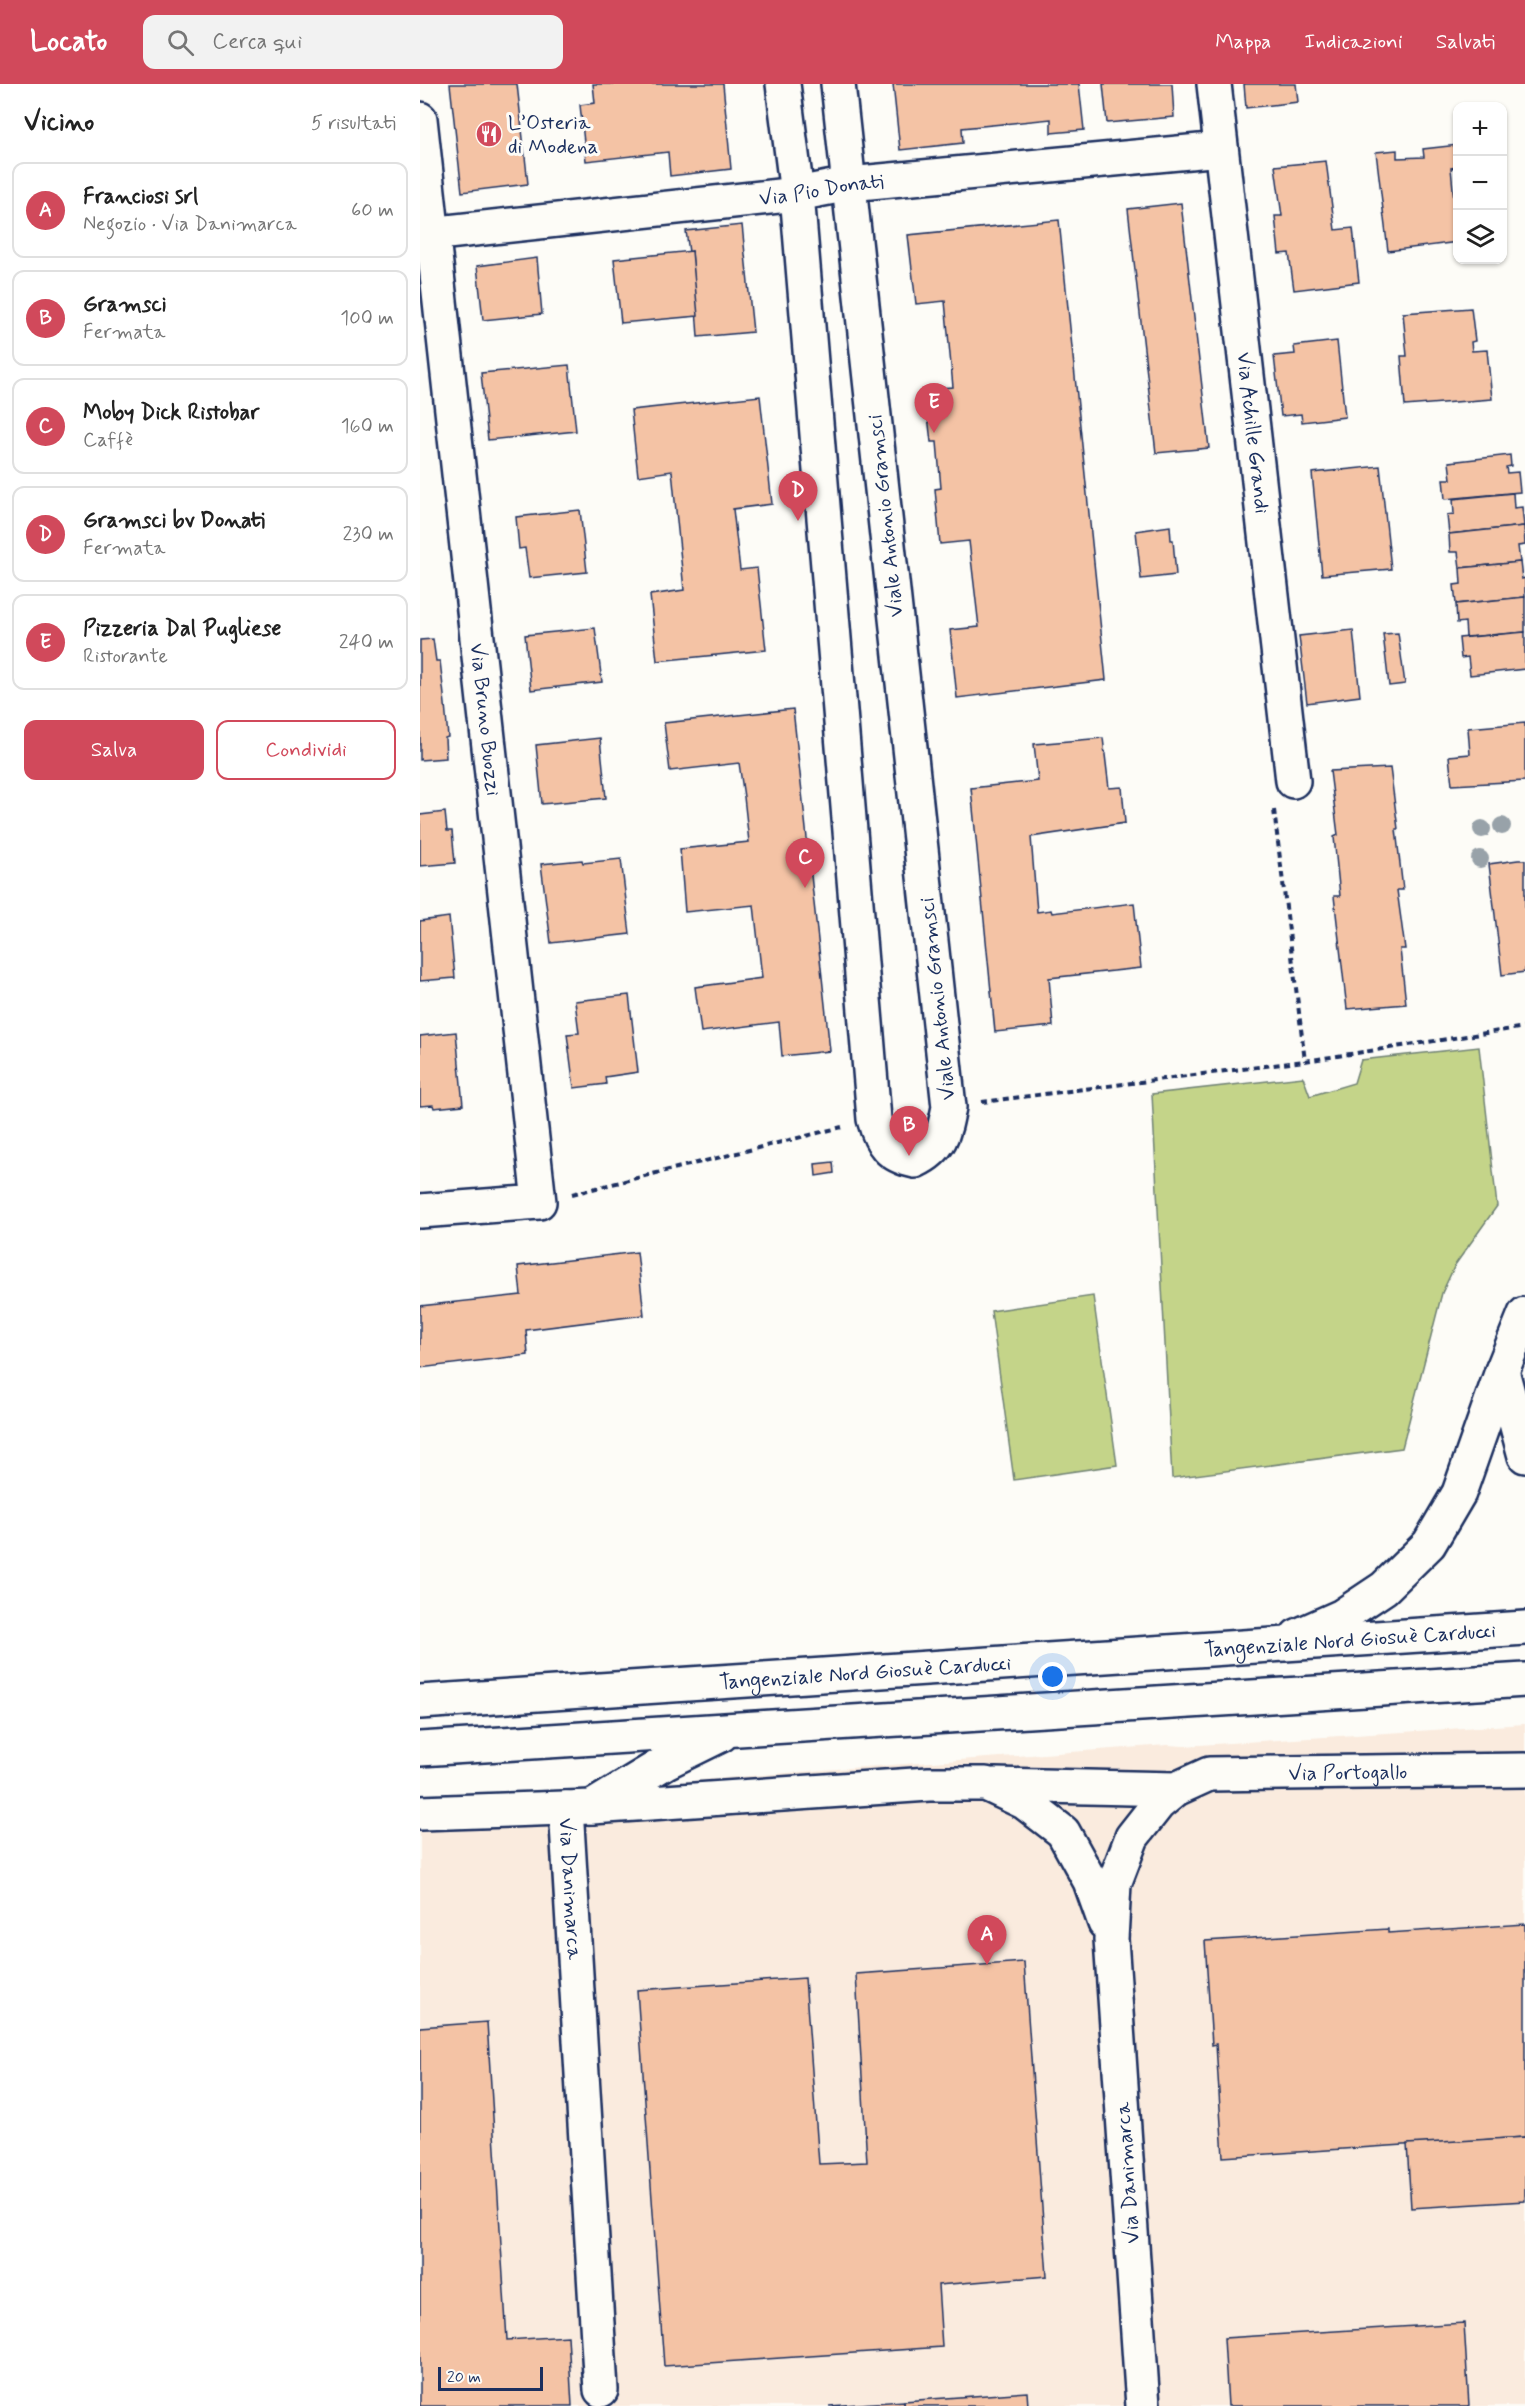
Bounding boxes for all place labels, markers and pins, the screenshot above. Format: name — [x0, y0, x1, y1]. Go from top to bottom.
place label: L’Osteria di Modena — [508, 109, 598, 161]
restaurant icon: L’Osteria di Modena — [474, 119, 504, 149]
pin: E — [914, 384, 954, 433]
pin: D — [778, 472, 818, 521]
pin: C — [786, 838, 824, 888]
pin: B — [890, 1106, 928, 1156]
pin: A — [968, 1916, 1006, 1965]

